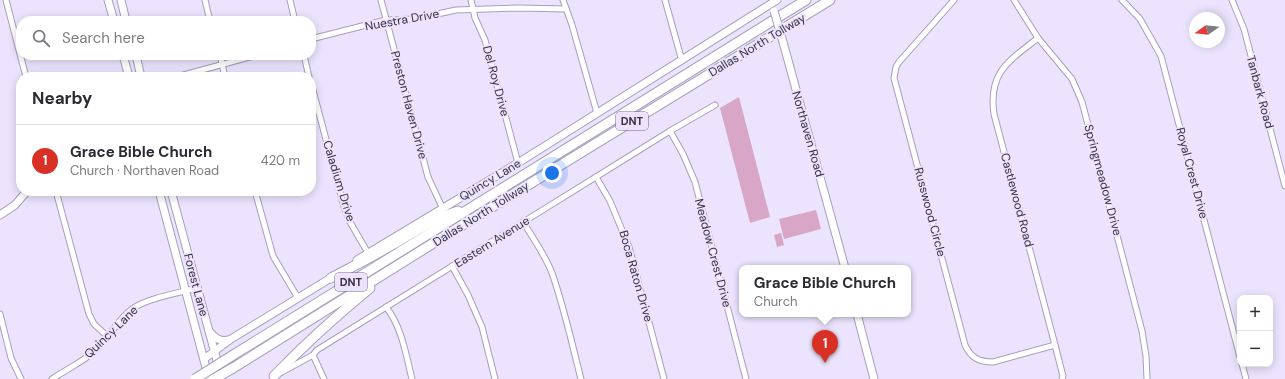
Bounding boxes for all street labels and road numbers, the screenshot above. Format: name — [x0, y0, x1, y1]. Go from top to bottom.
street label: Nuestra Drive — [364, 6, 441, 34]
street label: Dallas North Tollway — [705, 9, 809, 80]
street label: Del Roy Drive — [479, 44, 513, 118]
street label: Preston Haven Drive — [387, 49, 431, 161]
street label: Tanbark Road — [1243, 54, 1277, 130]
street label: Northaven Road — [788, 89, 828, 179]
road number: DNT — [616, 112, 648, 130]
street label: Springmeadow Drive — [1080, 123, 1126, 238]
street label: Royal Crest Drive — [1172, 126, 1212, 221]
street label: Caladium Drive — [319, 139, 359, 224]
street label: Castlewood Road — [997, 151, 1037, 249]
street label: Quincy Lane — [456, 155, 524, 205]
street label: Russwood Circle — [910, 166, 950, 259]
street label: Dallas North Tollway — [430, 178, 532, 250]
street label: Meadow Crest Drive — [691, 197, 735, 309]
street label: Eastern Avenue — [451, 212, 533, 271]
street label: Boca Raton Drive — [615, 228, 657, 324]
street label: Forest Lane — [180, 252, 212, 318]
road number: DNT — [335, 273, 367, 291]
street label: Quincy Lane — [81, 302, 142, 362]

